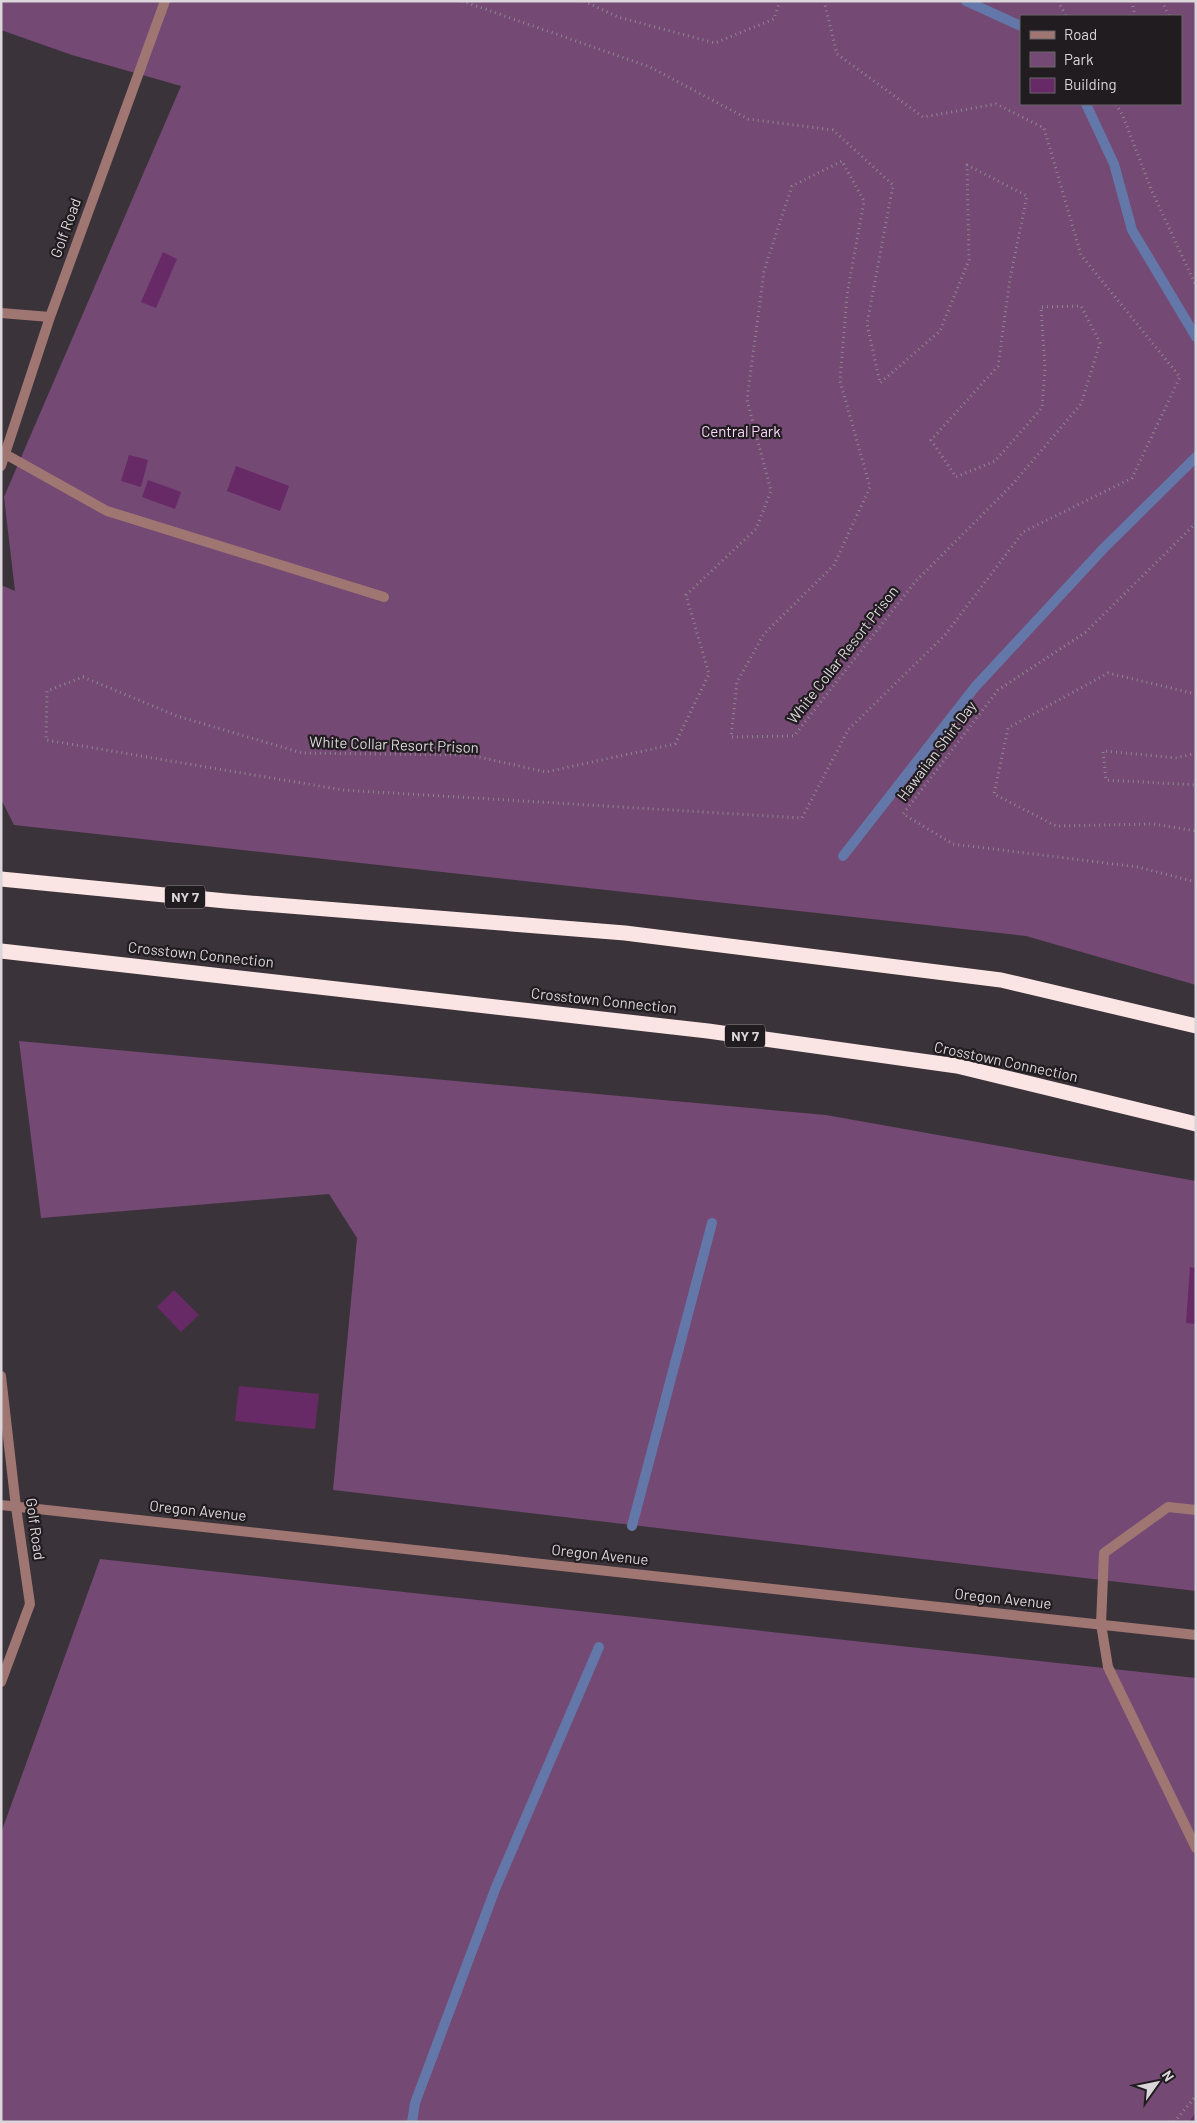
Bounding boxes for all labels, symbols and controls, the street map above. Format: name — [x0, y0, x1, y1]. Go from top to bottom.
legend — [1020, 15, 1182, 105]
text: Road — [1064, 25, 1097, 43]
text: Park — [1064, 50, 1094, 68]
text: Building — [1064, 75, 1117, 93]
street label: Golf Road — [46, 195, 84, 260]
park label: Central Park — [701, 422, 781, 440]
street label: White Collar Resort Prison — [783, 582, 902, 727]
street label: Hawaiian Shirt Day — [893, 697, 980, 804]
street label: White Collar Resort Prison — [309, 732, 479, 756]
road number: NY 7 — [165, 886, 205, 909]
street label: Crosstown Connection — [127, 937, 275, 971]
street label: Crosstown Connection — [530, 983, 678, 1017]
road number: NY 7 — [725, 1024, 765, 1048]
street label: Crosstown Connection — [933, 1037, 1080, 1085]
street label: Oregon Avenue — [149, 1496, 248, 1524]
street label: Golf Road — [23, 1497, 49, 1561]
street label: Oregon Avenue — [551, 1540, 650, 1568]
street label: Oregon Avenue — [954, 1584, 1053, 1612]
north arrow — [1132, 2058, 1182, 2108]
text: N — [1159, 2067, 1178, 2084]

